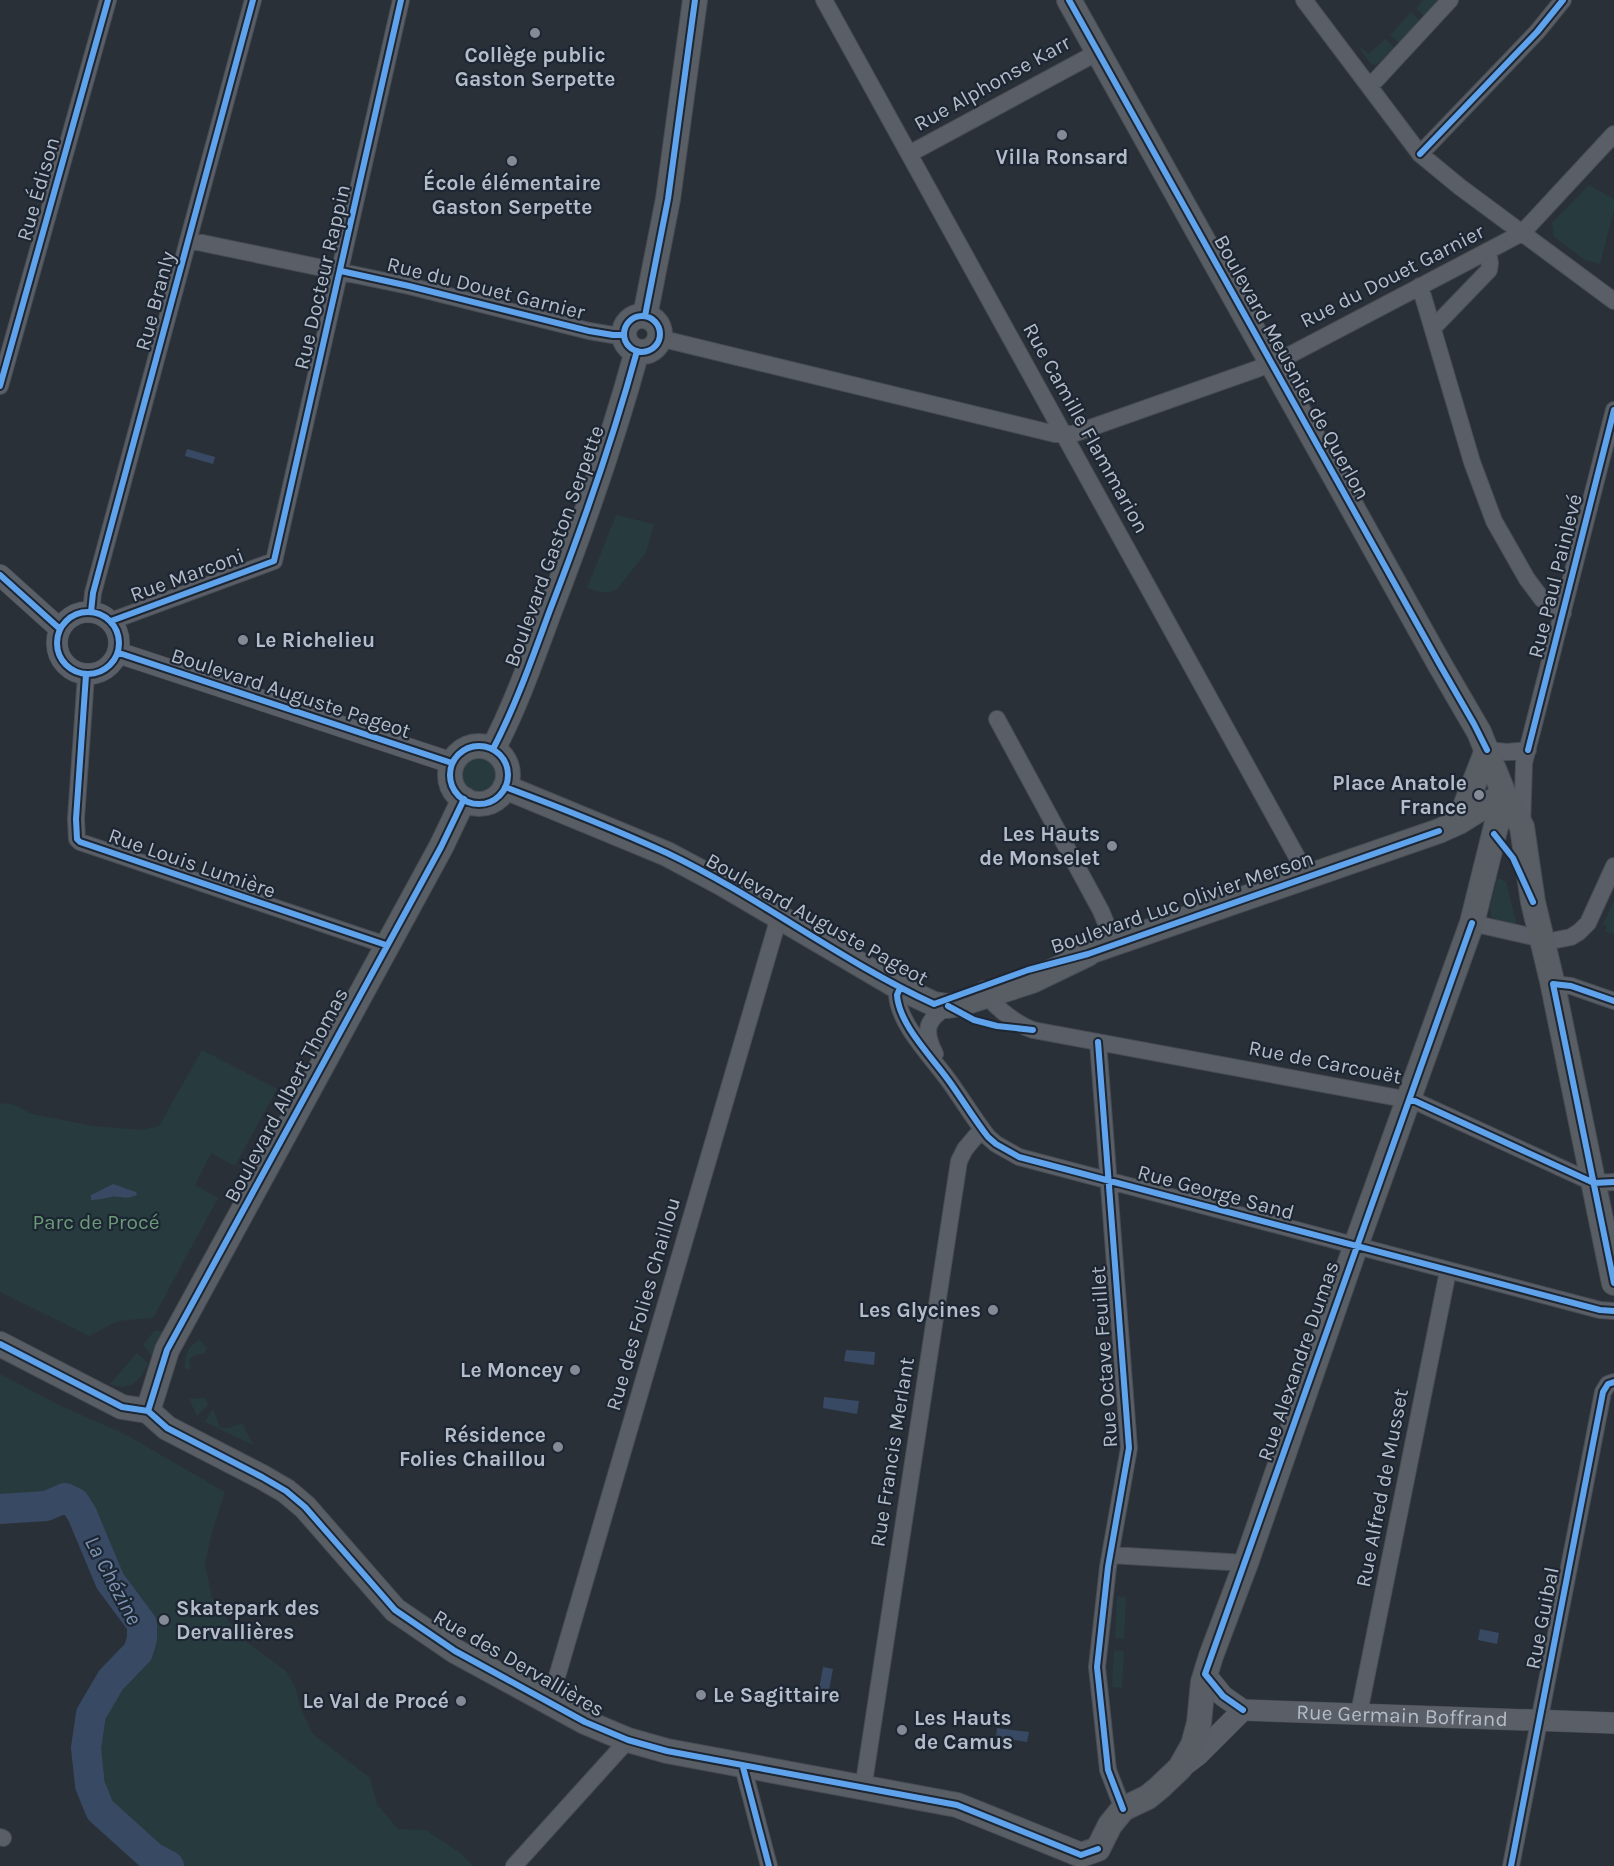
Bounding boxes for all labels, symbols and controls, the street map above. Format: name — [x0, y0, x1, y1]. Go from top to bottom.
marker: Collège public Gaston Serpette — [528, 26, 542, 40]
street label: Rue Alphonse Karr — [910, 30, 1075, 136]
place label: Collège public Gaston Serpette — [455, 43, 615, 91]
marker: Villa Ronsard — [1055, 128, 1069, 142]
street label: Rue Édison — [12, 134, 64, 244]
place label: Villa Ronsard — [996, 145, 1128, 169]
marker: École élémentaire Gaston Serpette — [505, 154, 519, 168]
place label: École élémentaire Gaston Serpette — [423, 169, 601, 219]
street label: Rue Docteur Rappin — [289, 182, 355, 372]
street label: Rue du Douet Garnier — [1296, 219, 1488, 333]
street label: Boulevard Meusnier de Querlon — [1209, 231, 1375, 503]
street label: Rue Branly — [130, 248, 180, 353]
street label: Rue du Douet Garnier — [385, 252, 588, 324]
street label: Rue Camille Flammarion — [1018, 319, 1154, 537]
street label: Boulevard Gaston Serpette — [499, 422, 609, 670]
street label: Rue Paul Painlevé — [1523, 491, 1587, 661]
street label: Rue Marconi — [127, 543, 247, 607]
place label: Le Richelieu — [255, 628, 375, 652]
marker: Le Richelieu — [236, 633, 250, 647]
street label: Boulevard Auguste Pageot — [168, 643, 414, 743]
place label: Place Anatole France — [1332, 771, 1467, 819]
marker: Place Anatole France — [1472, 788, 1486, 802]
place label: Les Hauts de Monselet — [979, 822, 1100, 870]
street label: Rue Louis Lumière — [105, 823, 279, 903]
marker: Les Hauts de Monselet — [1105, 839, 1119, 853]
street label: Boulevard Luc Olivier Merson — [1047, 846, 1317, 958]
street label: Boulevard Auguste Pageot — [702, 848, 932, 990]
street label: Boulevard Albert Thomas — [219, 984, 353, 1206]
street label: Rue de Carcouët — [1246, 1035, 1404, 1089]
street label: Rue George Sand — [1135, 1160, 1297, 1224]
street label: Rue des Folies Chaillou — [601, 1195, 685, 1413]
park label: Parc de Procé — [32, 1210, 160, 1234]
street label: Rue Alexandre Dumas — [1253, 1258, 1343, 1464]
street label: Rue Octave Feuillet — [1086, 1265, 1122, 1449]
place label: Les Glycines — [859, 1298, 981, 1322]
marker: Les Glycines — [986, 1303, 1000, 1317]
street label: Rue Francis Merlant — [865, 1355, 919, 1548]
place label: Le Moncey — [460, 1358, 563, 1382]
marker: Le Moncey — [568, 1363, 582, 1377]
street label: Rue Alfred de Musset — [1351, 1387, 1413, 1589]
place label: Résidence Folies Chaillou — [399, 1423, 546, 1471]
marker: Résidence Folies Chaillou — [551, 1440, 565, 1454]
water label: La Chézine — [79, 1532, 147, 1629]
street label: Rue Guibal — [1520, 1565, 1564, 1671]
place label: Skatepark des Dervallières — [176, 1596, 320, 1644]
street label: Rue des Dervallières — [429, 1604, 609, 1722]
marker: Skatepark des Dervallières — [157, 1613, 171, 1627]
place label: Le Sagittaire — [713, 1683, 840, 1707]
marker: Le Sagittaire — [694, 1688, 708, 1702]
place label: Le Val de Procé — [302, 1689, 449, 1713]
marker: Le Val de Procé — [454, 1694, 468, 1708]
street label: Rue Germain Boffrand — [1296, 1700, 1508, 1731]
place label: Les Hauts de Camus — [914, 1706, 1013, 1754]
marker: Les Hauts de Camus — [895, 1723, 909, 1737]

